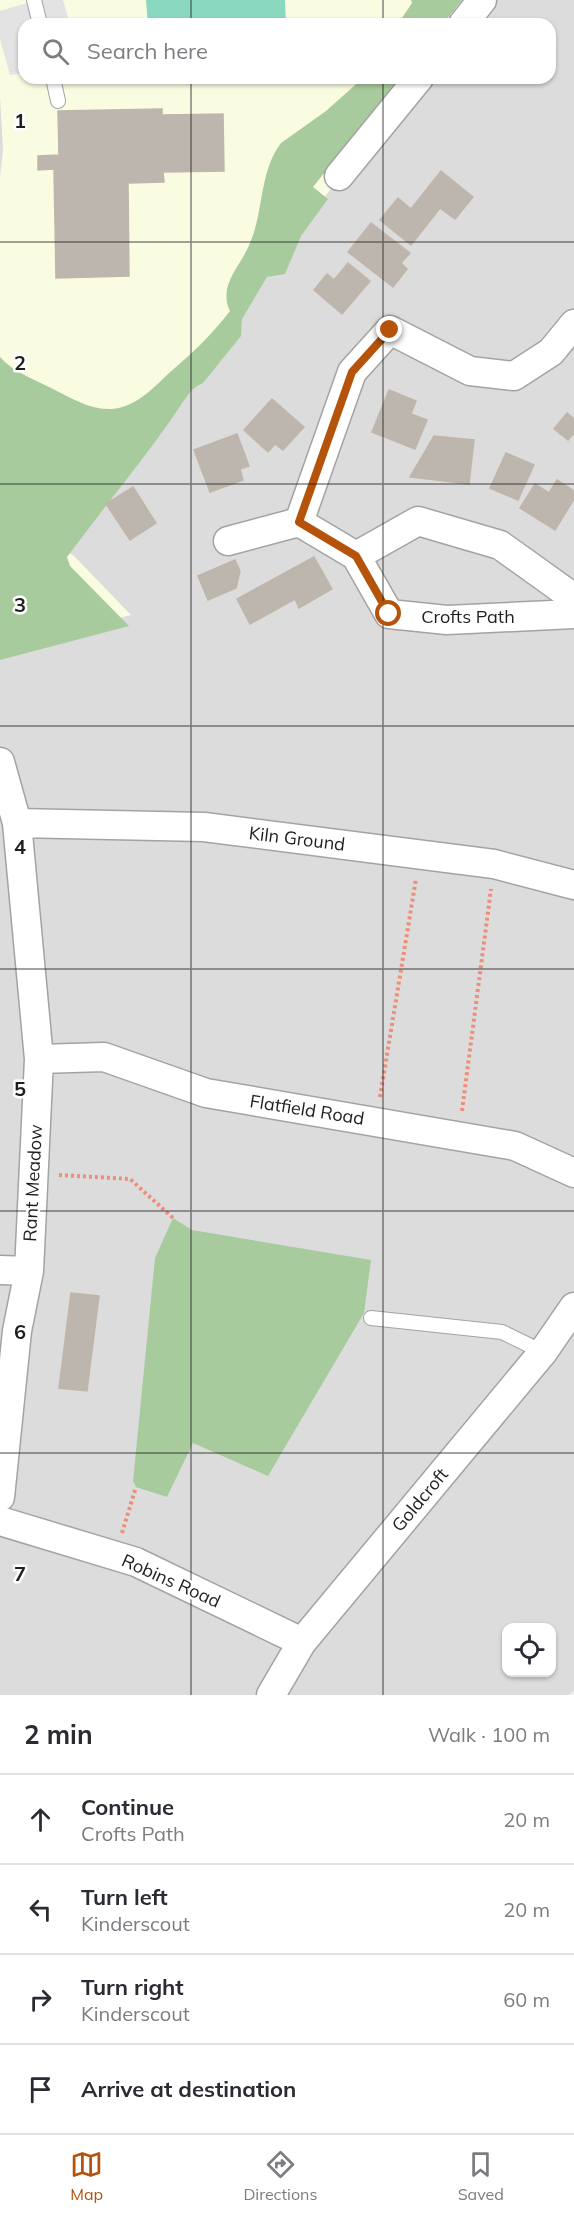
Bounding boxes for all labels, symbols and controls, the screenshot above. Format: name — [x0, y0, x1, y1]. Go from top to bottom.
search box — [18, 18, 556, 84]
icon: search — [39, 35, 72, 68]
text: Search here — [87, 37, 208, 65]
text: 1 — [14, 108, 26, 133]
route end — [376, 316, 402, 342]
text: 2 — [14, 350, 26, 375]
text: 3 — [14, 592, 26, 617]
route start — [375, 600, 401, 626]
street label: Crofts Path — [421, 605, 515, 628]
street label: Kiln Ground — [248, 821, 347, 856]
text: 4 — [14, 834, 26, 859]
text: 5 — [14, 1076, 26, 1101]
street label: Flatfield Road — [248, 1089, 366, 1130]
street label: Rant Meadow — [18, 1123, 47, 1242]
text: 6 — [14, 1319, 26, 1344]
street label: Goldcroft — [386, 1463, 453, 1536]
street label: Robins Road — [118, 1548, 224, 1613]
text: 7 — [14, 1561, 26, 1586]
map controls — [502, 1623, 556, 1677]
button: locate — [502, 1623, 556, 1677]
text: 2 min — [24, 1718, 93, 1751]
text: Walk · 100 m — [428, 1722, 550, 1747]
text: Continue — [81, 1793, 174, 1821]
icon: ahead — [24, 1803, 57, 1836]
text: 20 m — [503, 1807, 550, 1832]
text: Crofts Path — [81, 1821, 185, 1846]
text: Turn left — [81, 1883, 168, 1911]
icon: left — [24, 1893, 57, 1926]
text: 20 m — [503, 1897, 550, 1922]
text: Kinderscout — [81, 1911, 190, 1936]
text: Turn right — [81, 1973, 184, 2001]
icon: right — [24, 1983, 57, 2016]
text: 60 m — [503, 1987, 550, 2012]
text: Kinderscout — [81, 2001, 190, 2026]
icon: arrive — [24, 2073, 57, 2106]
text: Arrive at destination — [81, 2075, 296, 2103]
tab: Map — [70, 2148, 103, 2204]
tab: Directions — [243, 2148, 317, 2204]
tab: Saved — [458, 2148, 504, 2204]

